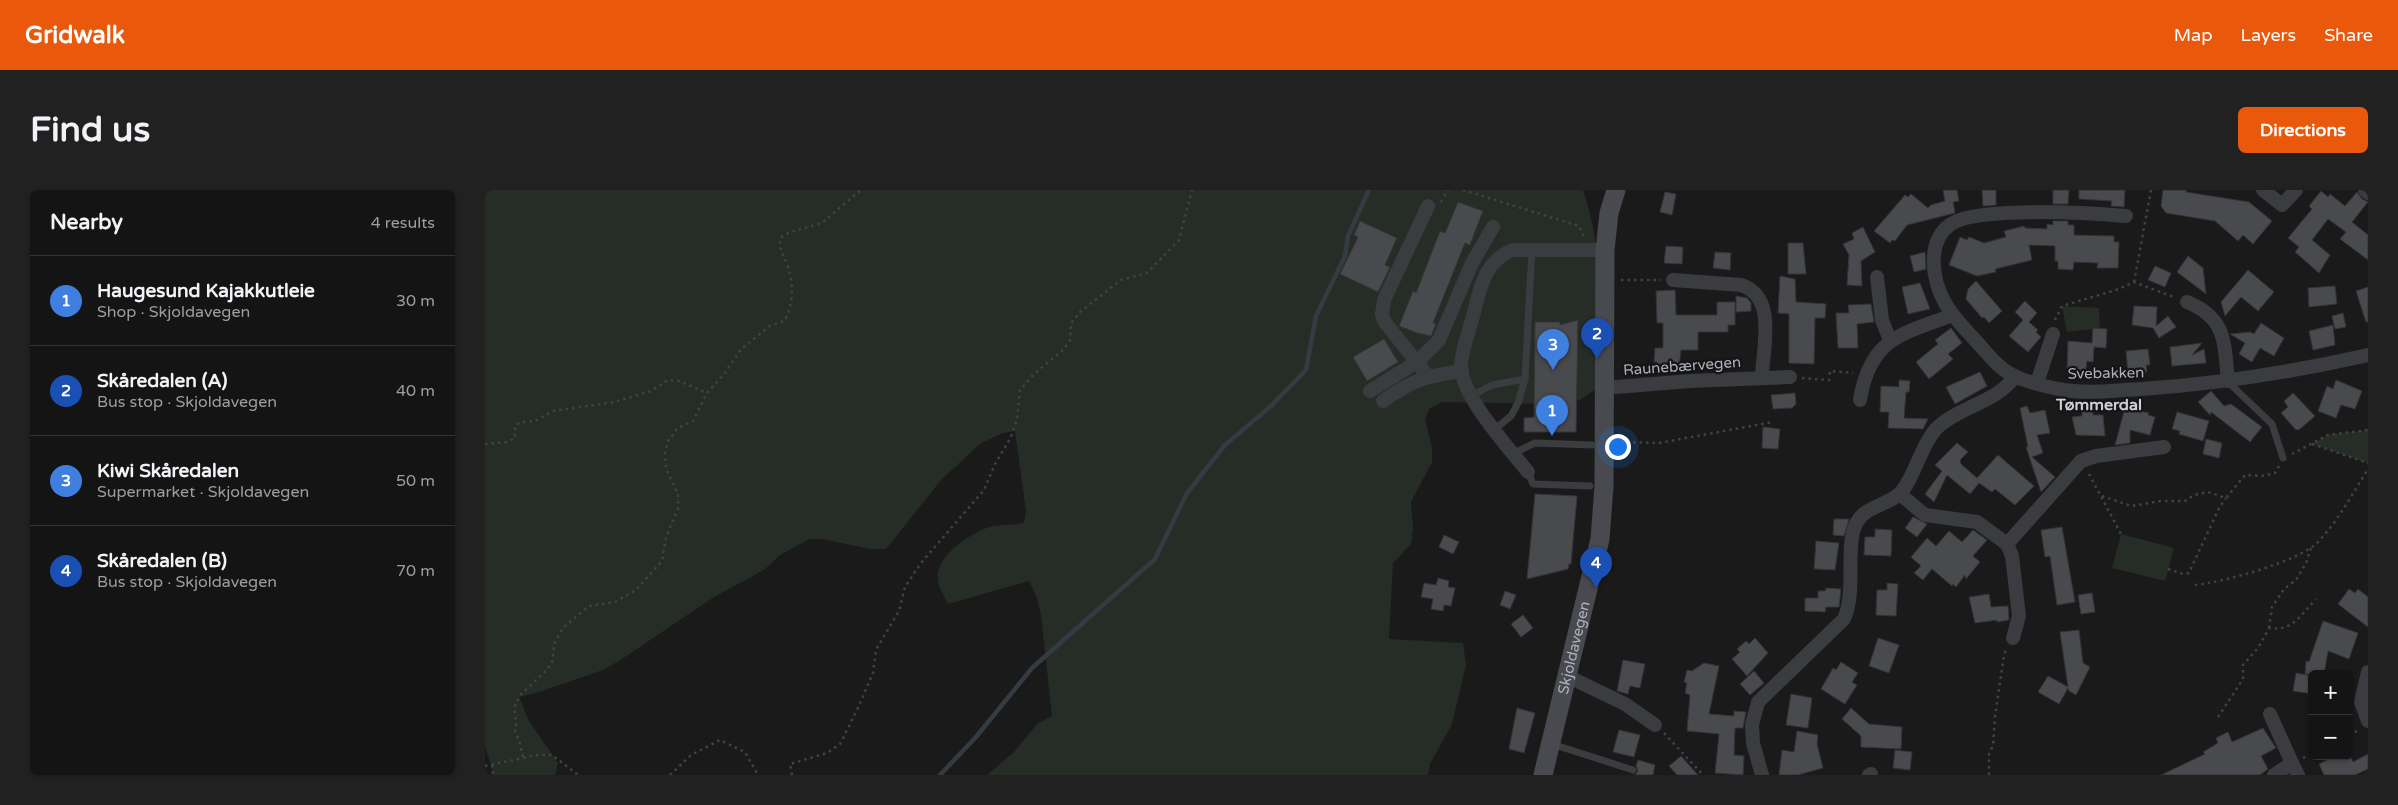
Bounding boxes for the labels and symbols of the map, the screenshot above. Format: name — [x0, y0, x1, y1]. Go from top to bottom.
pin: 2 — [1581, 318, 1613, 359]
pin: 3 — [1537, 329, 1569, 370]
street label: Raunebærvegen — [1622, 353, 1742, 379]
street label: Svebakken — [2067, 363, 2145, 383]
pin: 1 — [1536, 395, 1568, 436]
district label: Tømmerdal — [2055, 395, 2142, 415]
your location — [1605, 434, 1631, 460]
pin: 4 — [1580, 547, 1612, 588]
street label: Skjoldavegen — [1554, 599, 1594, 696]

